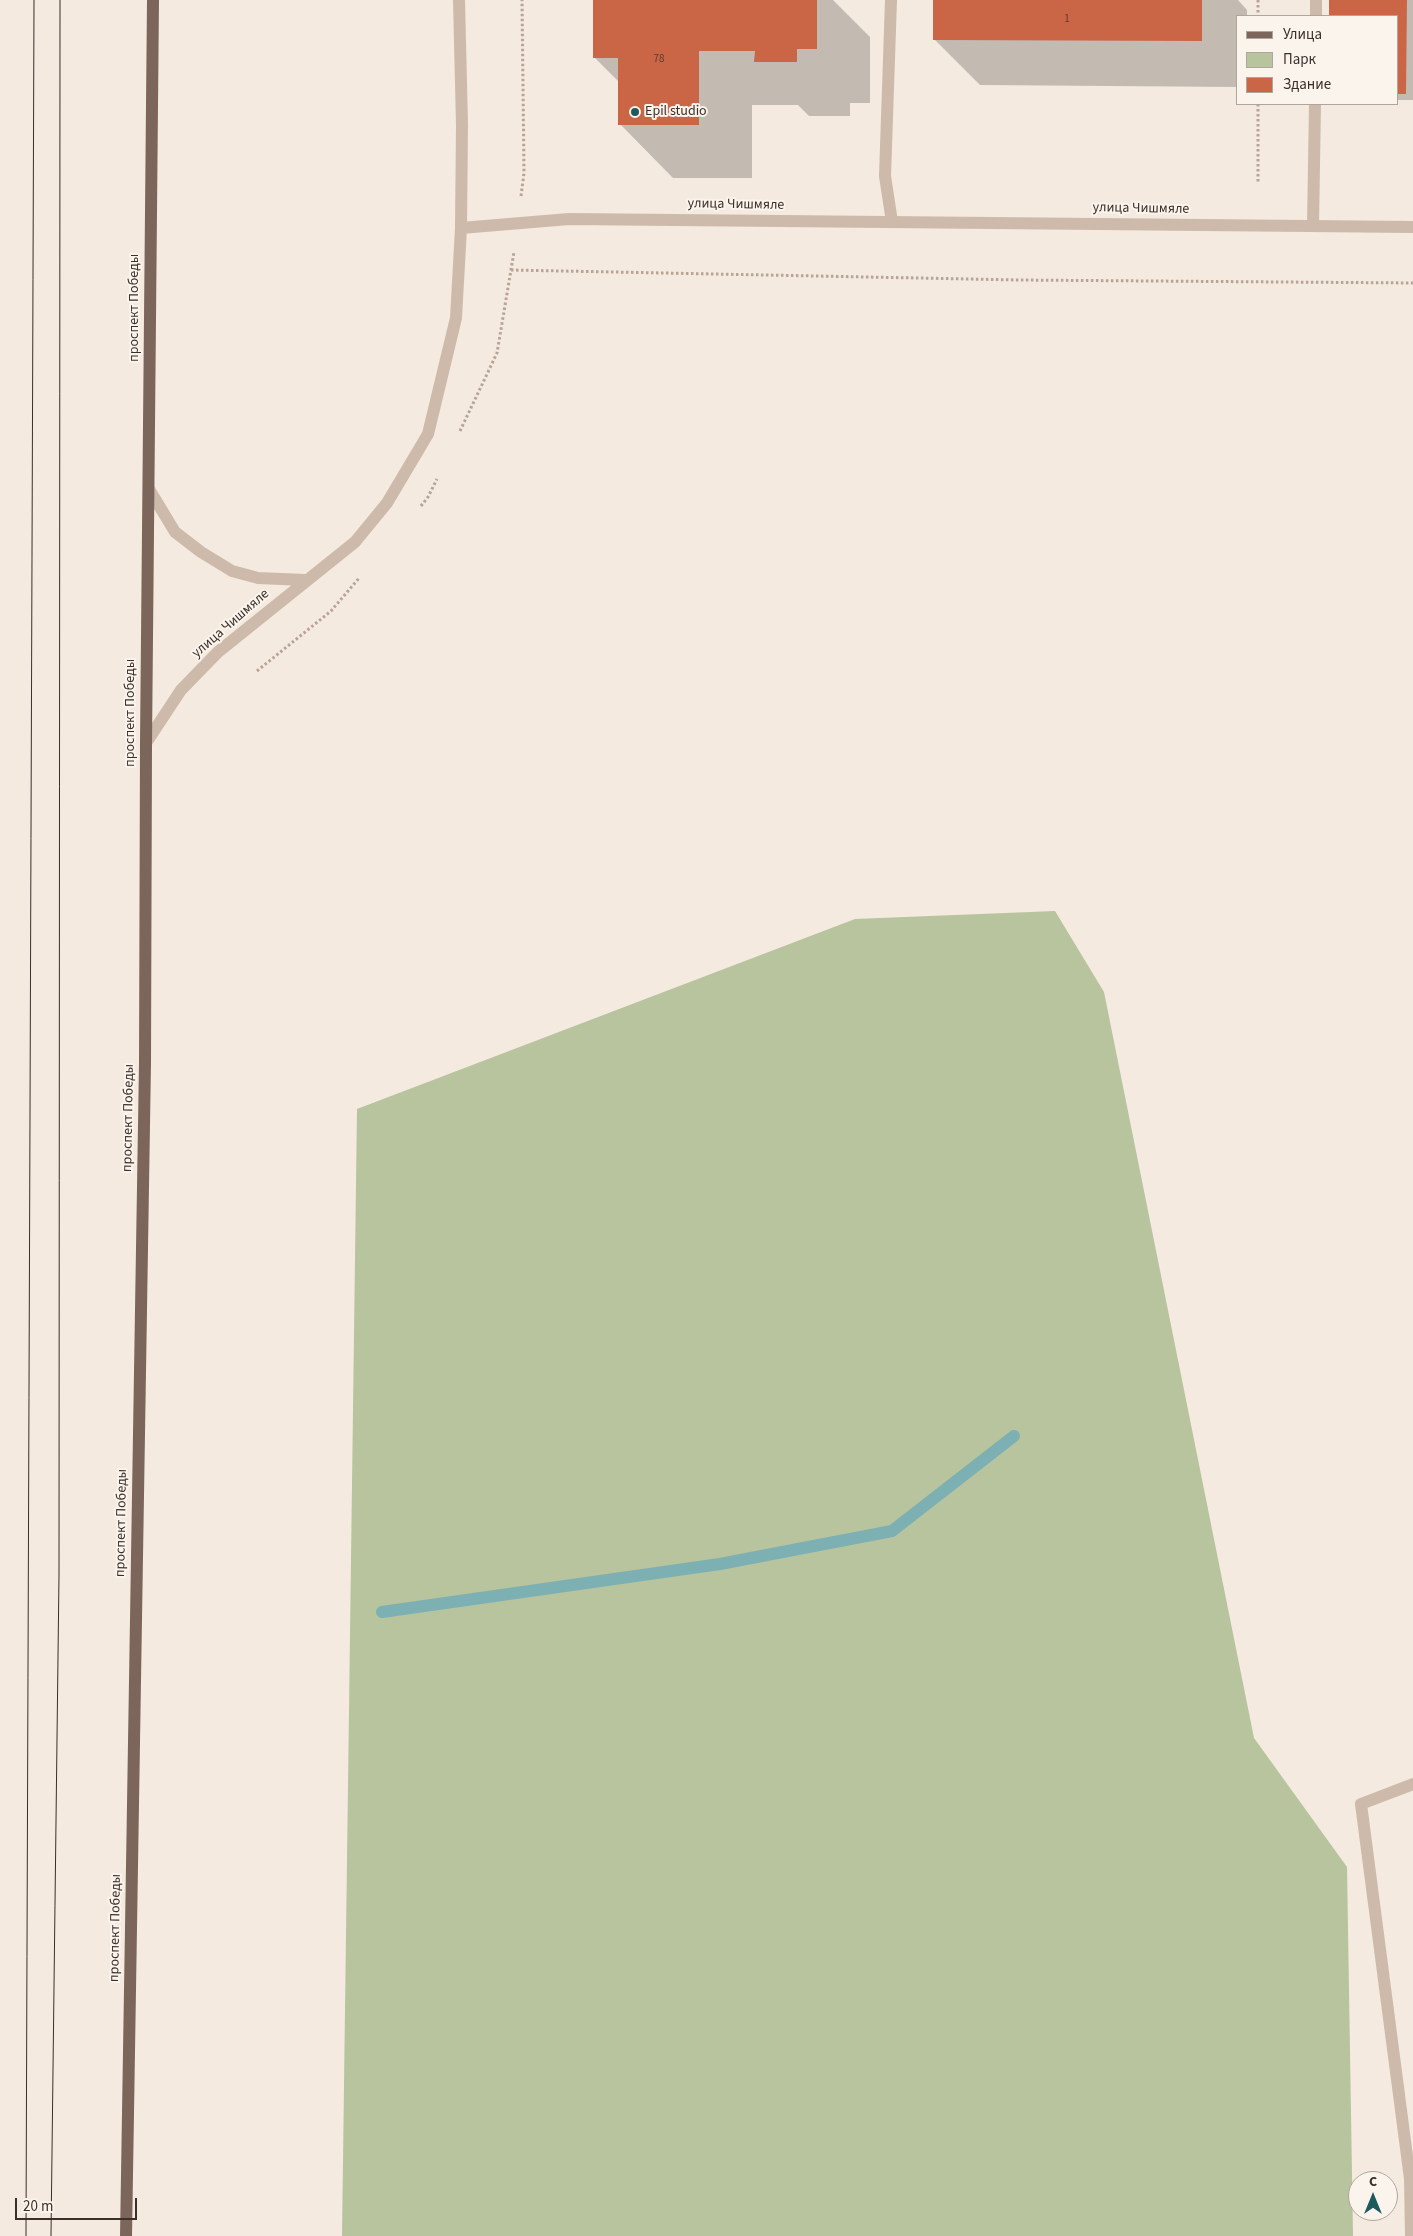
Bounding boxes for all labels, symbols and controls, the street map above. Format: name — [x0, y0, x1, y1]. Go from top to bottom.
house number: 1 — [1064, 13, 1070, 27]
legend — [1236, 15, 1398, 105]
text: Улица — [1283, 24, 1322, 45]
text: Парк — [1283, 49, 1316, 70]
house number: 78 — [654, 53, 664, 67]
text: Здание — [1283, 74, 1331, 95]
place label: Epil studio — [645, 104, 707, 120]
marker: Epil studio — [629, 106, 641, 118]
street label: улица Чишмяле — [688, 196, 784, 214]
street label: улица Чишмяле — [1093, 200, 1189, 218]
street label: проспект Победы — [127, 254, 143, 362]
street label: улица Чишмяле — [189, 586, 273, 662]
street label: проспект Победы — [123, 659, 139, 767]
street label: проспект Победы — [120, 1064, 138, 1172]
street label: проспект Победы — [113, 1469, 131, 1577]
street label: проспект Победы — [107, 1874, 125, 1982]
north arrow — [1348, 2171, 1398, 2221]
text: С — [1369, 2172, 1377, 2192]
scale bar — [18, 2188, 140, 2220]
text: 20 m — [23, 2196, 53, 2217]

